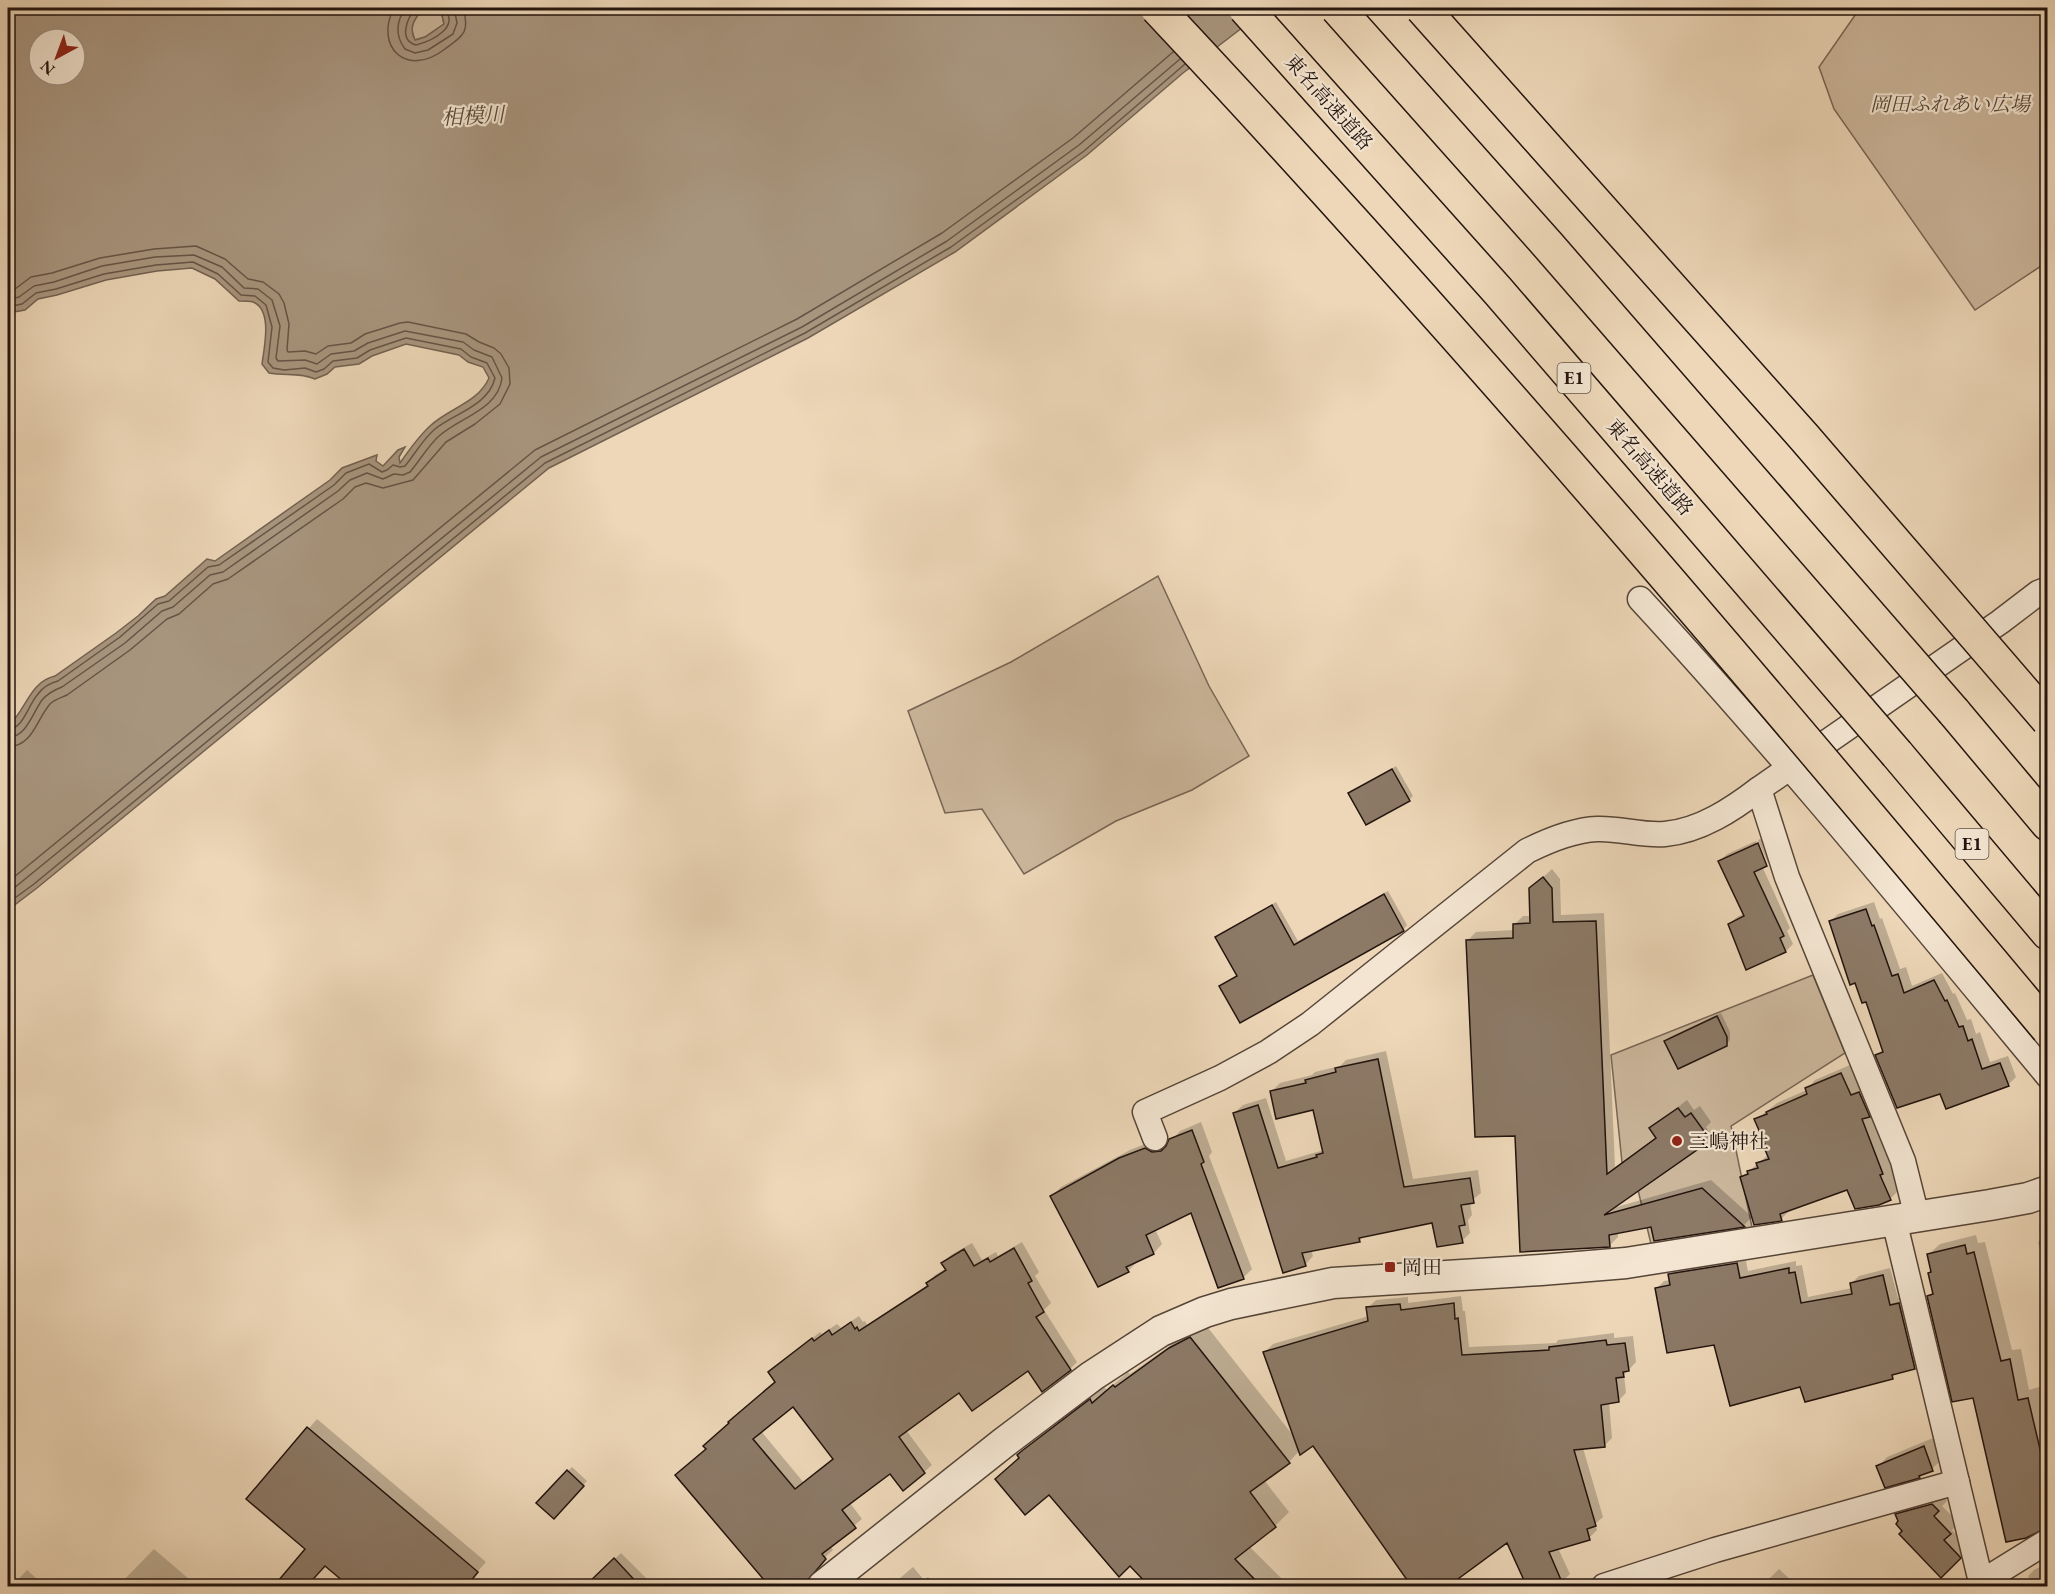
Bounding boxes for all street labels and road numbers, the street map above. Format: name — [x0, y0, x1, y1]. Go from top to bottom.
street label: 東名高速道路 — [1279, 49, 1379, 155]
road number: E1 — [1558, 363, 1590, 393]
street label: 東名高速道路 — [1601, 413, 1699, 521]
road number: E1 — [1956, 829, 1988, 859]

